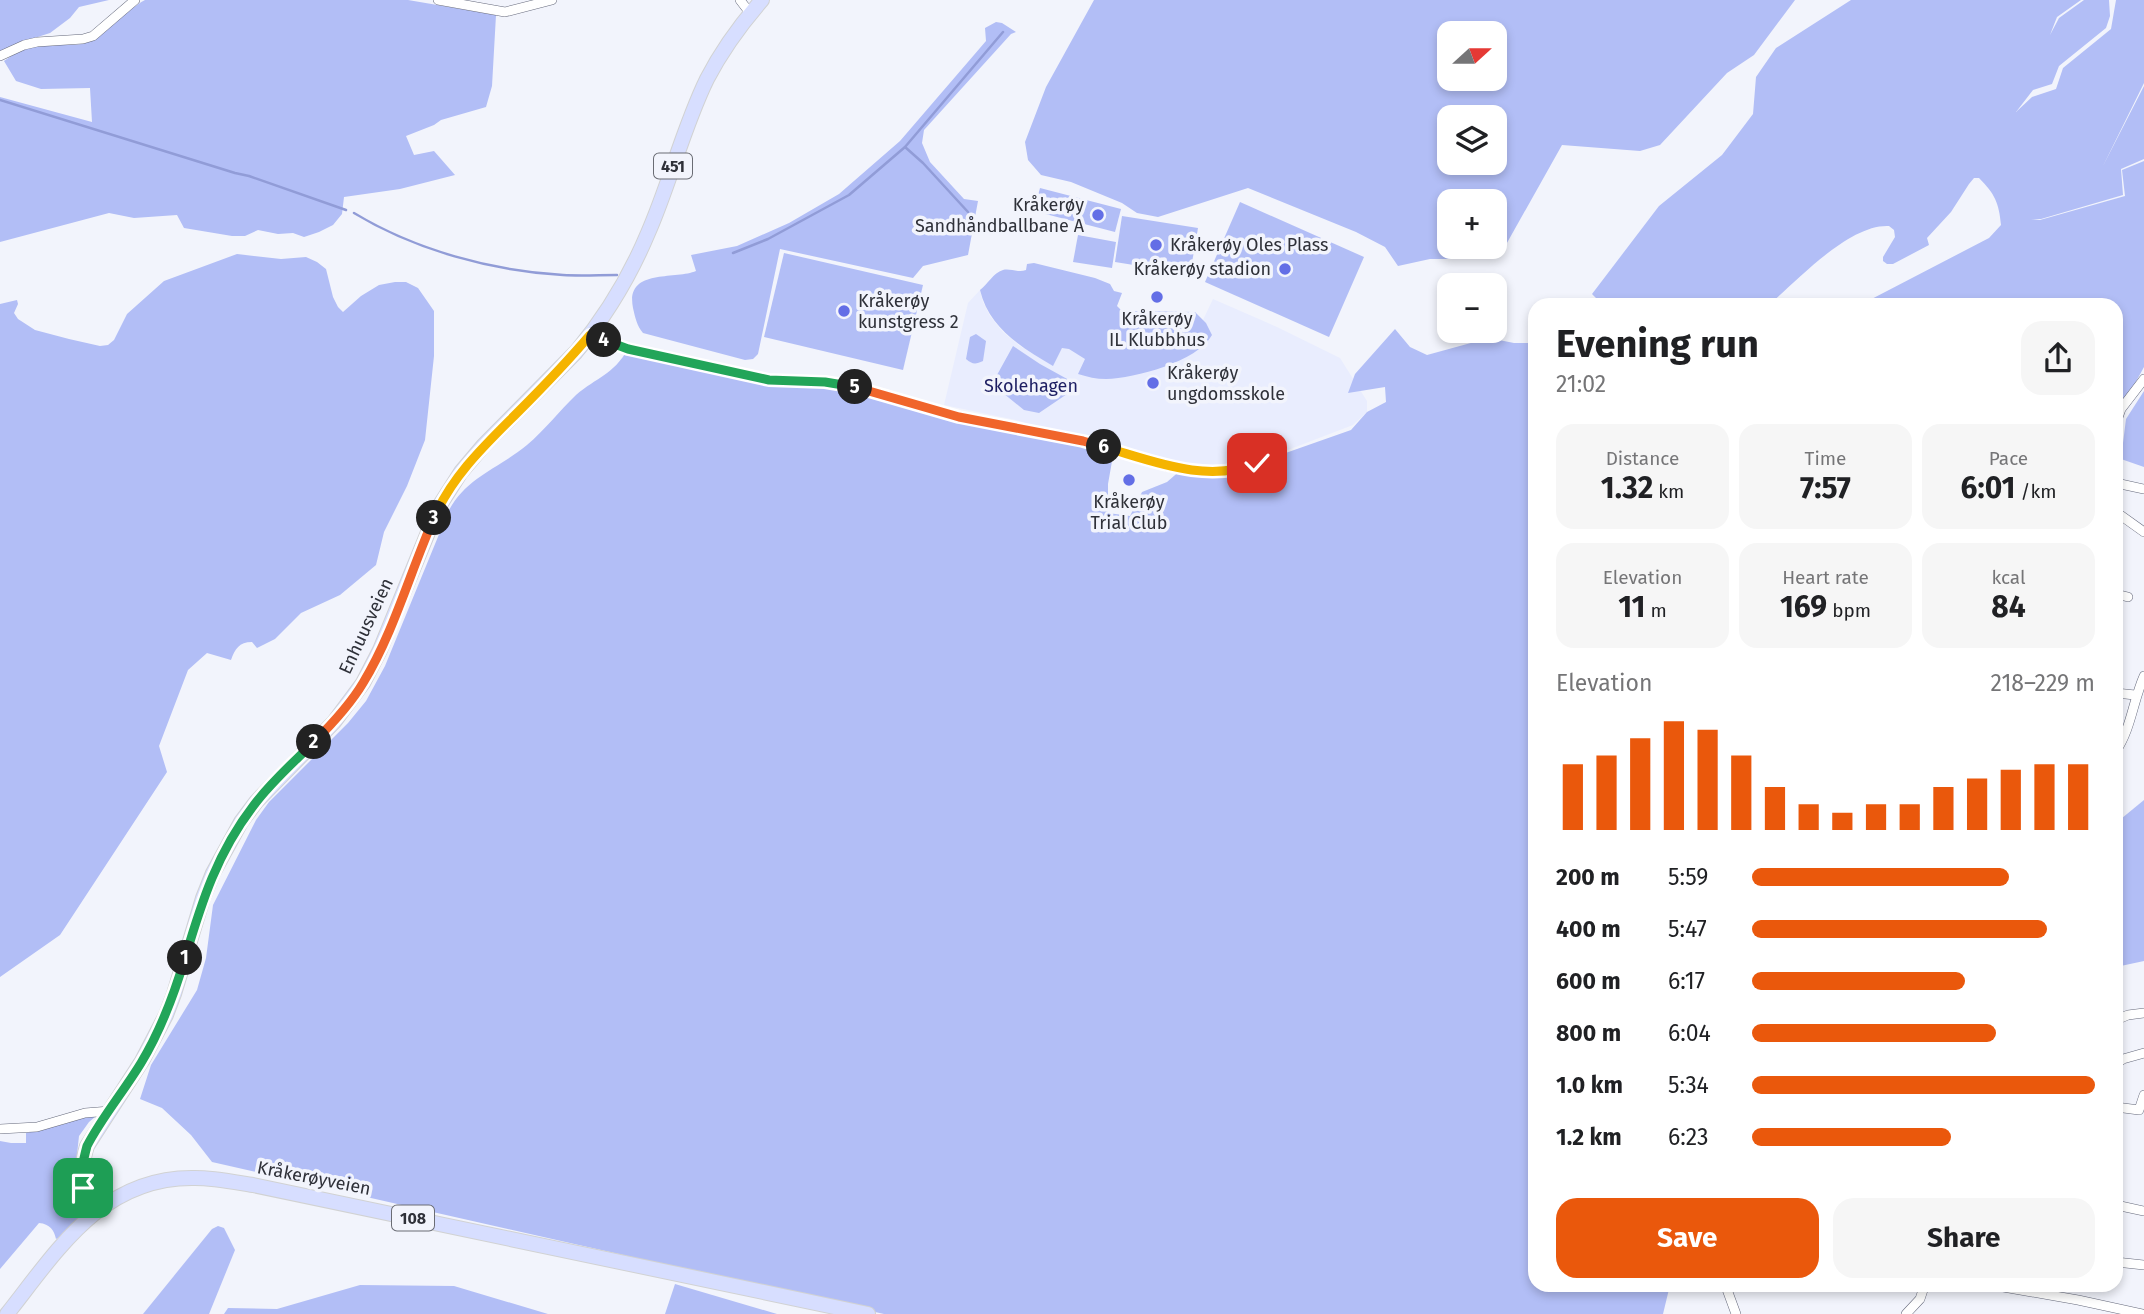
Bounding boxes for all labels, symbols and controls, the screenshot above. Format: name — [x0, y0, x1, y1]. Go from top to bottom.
north arrow — [1437, 21, 1507, 91]
map controls — [1437, 21, 1507, 343]
button: layers — [1437, 105, 1507, 175]
road number: 451 — [654, 154, 692, 178]
button: + — [1437, 189, 1507, 259]
place label: Kråkerøy Sandhåndballbane A — [915, 194, 1085, 237]
marker: Kråkerøy Sandhåndballbane A — [1090, 207, 1106, 223]
place label: Kråkerøy Oles Plass — [1170, 234, 1328, 256]
marker: Kråkerøy Oles Plass — [1148, 237, 1164, 253]
place label: Kråkerøy stadion — [1133, 258, 1271, 280]
marker: Kråkerøy stadion — [1277, 261, 1293, 277]
button: − — [1437, 273, 1507, 343]
marker: Kråkerøy IL Klubbhus — [1149, 289, 1165, 305]
place label: Kråkerøy kunstgress 2 — [858, 290, 959, 333]
marker: Kråkerøy kunstgress 2 — [836, 303, 852, 319]
place label: Kråkerøy IL Klubbhus — [1109, 308, 1205, 351]
text: Evening run — [1556, 321, 1759, 367]
button: share — [2021, 321, 2095, 395]
pin: 4 — [586, 322, 622, 358]
text: 4 — [598, 328, 609, 351]
place label: Kråkerøy ungdomsskole — [1167, 362, 1285, 405]
pin: 5 — [838, 370, 872, 404]
text: 21:02 — [1556, 370, 1606, 398]
text: 5 — [849, 375, 860, 398]
park label: Skolehagen — [984, 375, 1078, 397]
marker: Kråkerøy ungdomsskole — [1145, 375, 1161, 391]
pin: 6 — [1086, 430, 1122, 464]
pin — [1227, 433, 1287, 493]
text: 6 — [1098, 435, 1109, 458]
icon: check — [1238, 444, 1276, 482]
text: Distance — [1606, 447, 1679, 470]
text: Time — [1805, 447, 1846, 470]
text: Pace — [1989, 447, 2028, 470]
text: 1.32 — [1601, 470, 1653, 506]
text: 7:57 — [1800, 470, 1851, 506]
text: 6:01 — [1961, 470, 2016, 506]
marker: Kråkerøy Trial Club — [1121, 472, 1137, 488]
text: km — [1653, 480, 1684, 503]
text: /km — [2016, 480, 2056, 503]
place label: Kråkerøy Trial Club — [1091, 491, 1167, 534]
pin: 3 — [416, 500, 452, 536]
text: 3 — [429, 506, 438, 529]
text: Elevation — [1603, 566, 1682, 589]
text: Heart rate — [1782, 566, 1869, 589]
text: kcal — [1991, 566, 2026, 589]
street label: Enhuusveien — [334, 574, 398, 678]
text: 11 — [1618, 589, 1645, 625]
text: 169 — [1780, 589, 1827, 625]
text: 84 — [1991, 589, 2026, 625]
text: m — [1645, 599, 1667, 622]
text: bpm — [1827, 599, 1871, 622]
text: Elevation — [1556, 669, 1652, 697]
text: 218–229 m — [1991, 669, 2095, 697]
pin: 2 — [296, 724, 332, 760]
text: 2 — [309, 730, 318, 753]
text: 200 m — [1556, 863, 1620, 891]
text: 5:59 — [1668, 863, 1708, 891]
text: 400 m — [1556, 915, 1621, 943]
text: 5:47 — [1668, 915, 1707, 943]
pin: 1 — [168, 940, 202, 976]
text: 1 — [180, 946, 189, 969]
text: 600 m — [1556, 967, 1621, 995]
text: 6:17 — [1668, 967, 1705, 995]
text: 800 m — [1556, 1019, 1621, 1047]
text: 6:04 — [1668, 1019, 1711, 1047]
text: 1.0 km — [1556, 1071, 1623, 1099]
text: 5:34 — [1668, 1071, 1709, 1099]
text: 1.2 km — [1556, 1123, 1622, 1151]
text: 6:23 — [1668, 1123, 1709, 1151]
street label: Kråkerøyveien — [255, 1156, 373, 1200]
pin — [53, 1158, 113, 1218]
icon: arrive — [64, 1169, 102, 1207]
button: Save — [1556, 1198, 1819, 1278]
button: Share — [1833, 1198, 2095, 1278]
road number: 108 — [392, 1206, 434, 1230]

